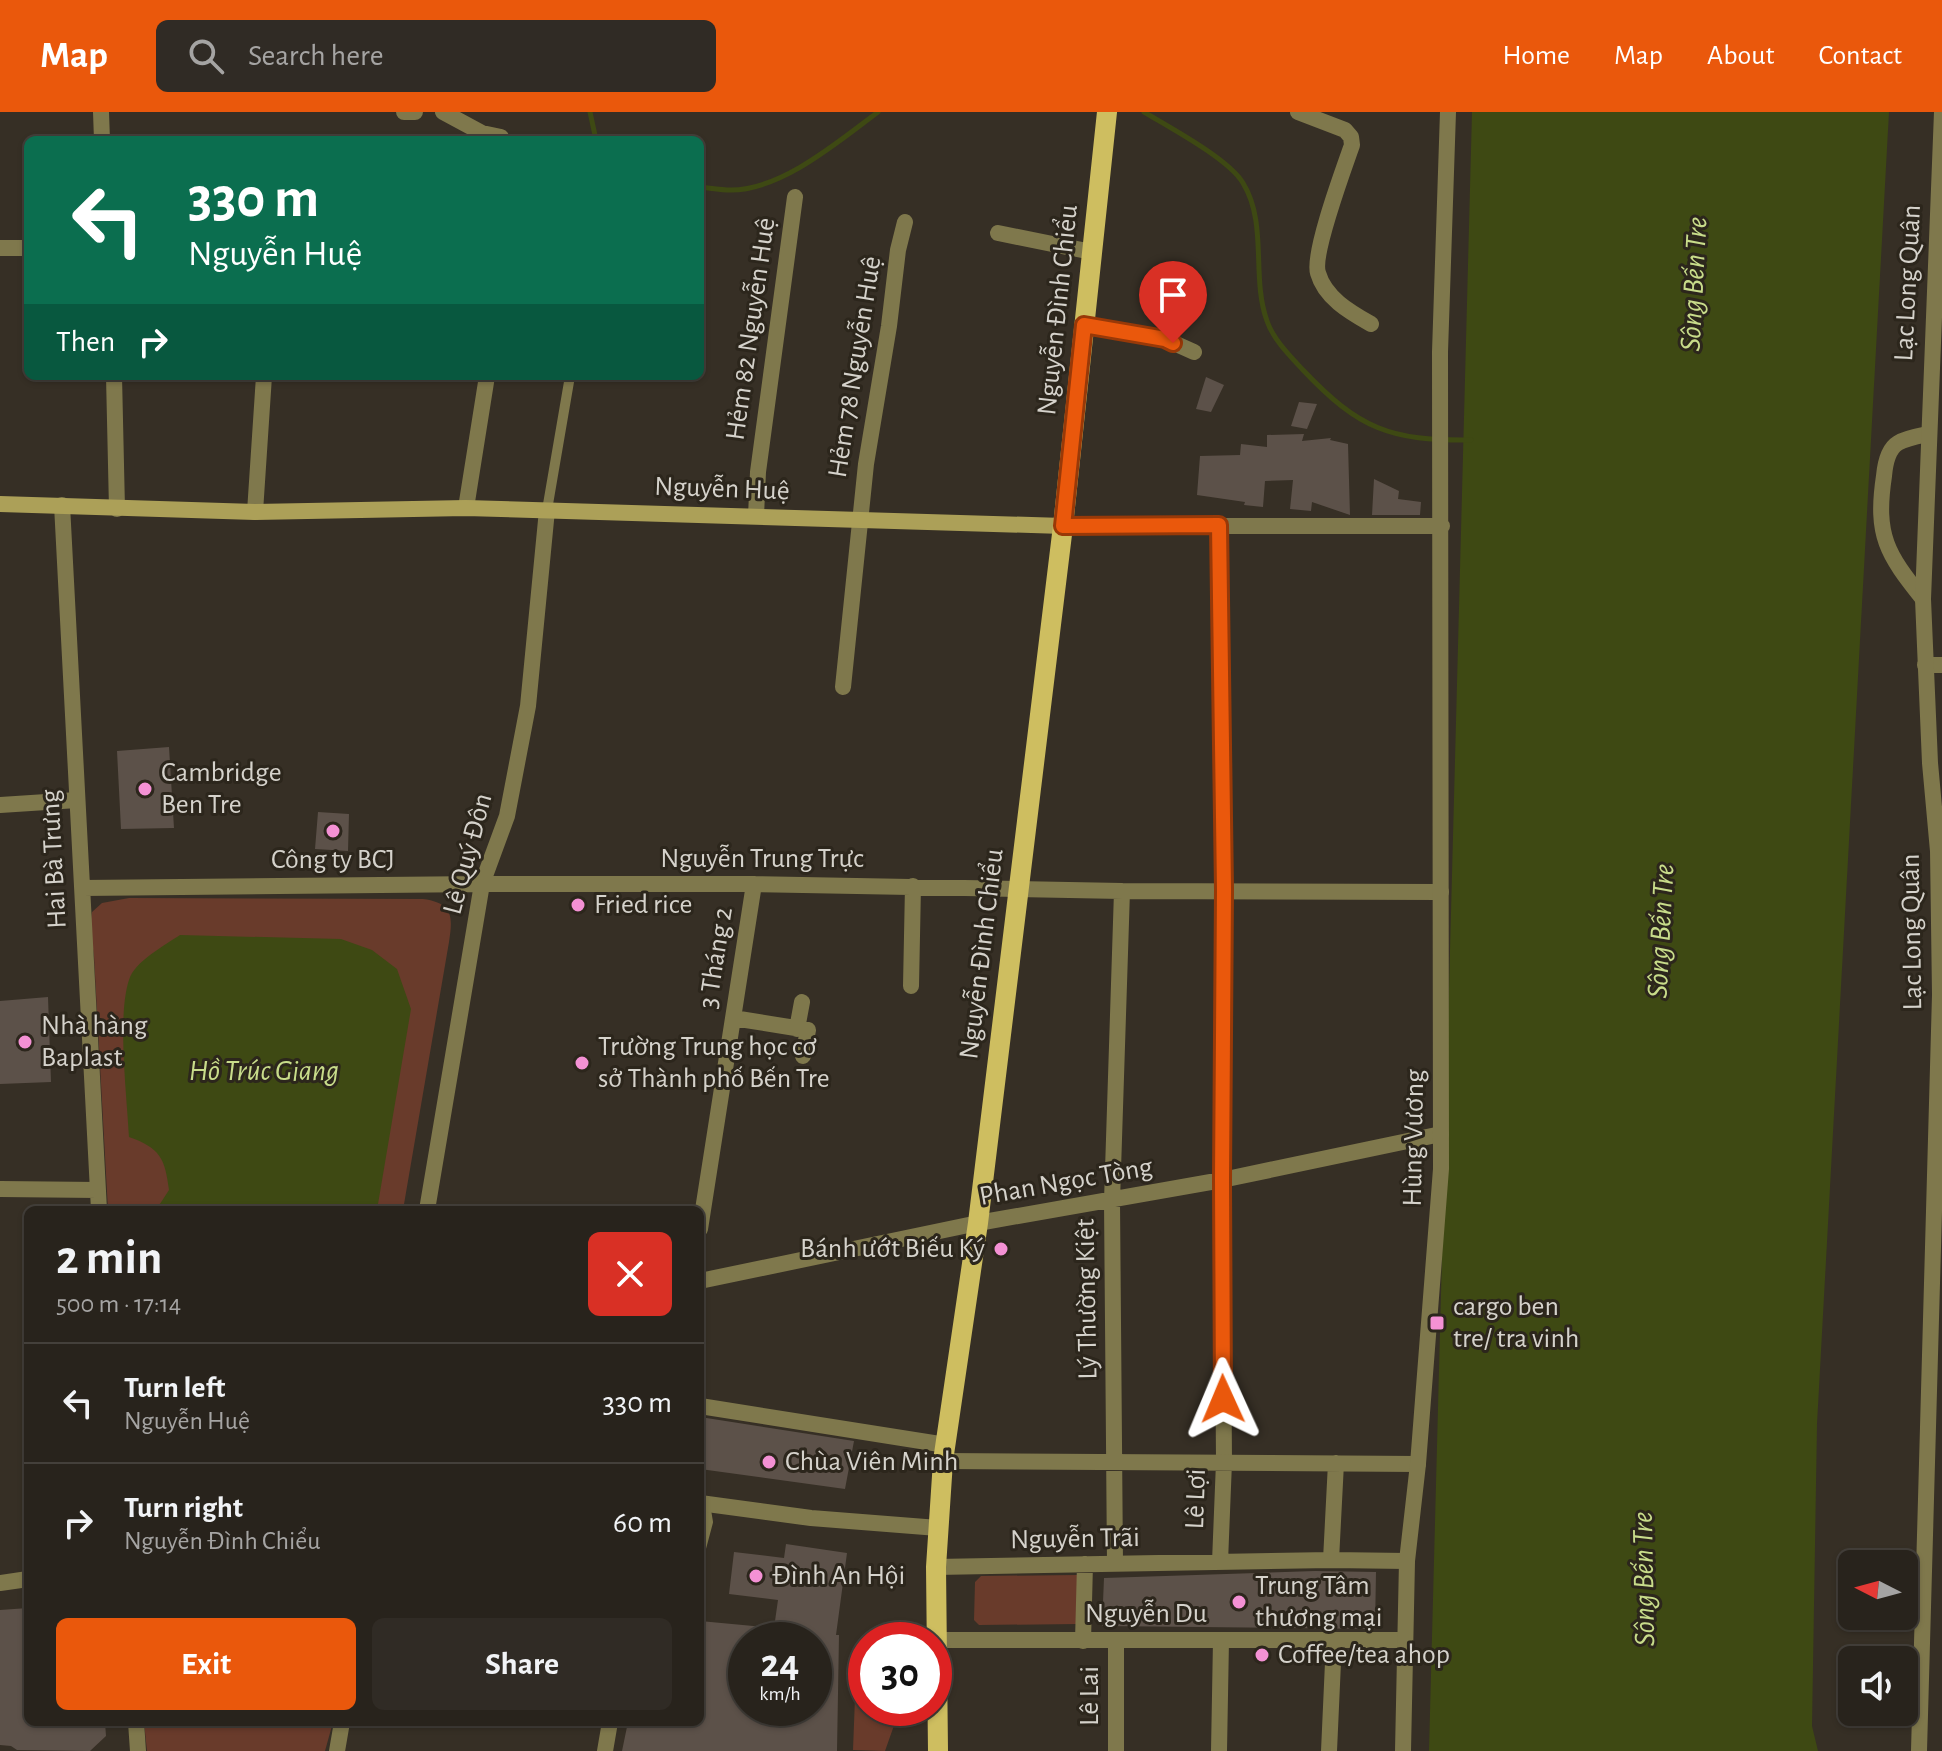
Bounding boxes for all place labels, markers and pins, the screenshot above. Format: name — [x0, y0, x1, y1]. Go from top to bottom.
pin — [1139, 261, 1207, 343]
place label: Cambridge Ben Tre — [161, 759, 282, 819]
marker: Cambridge Ben Tre — [136, 780, 154, 798]
marker: Công ty BCJ — [324, 822, 342, 840]
place label: Công ty BCJ — [271, 846, 395, 874]
place label: Fried rice — [594, 891, 692, 919]
marker: Fried rice — [569, 896, 587, 914]
place label: Nhà hàng Baplast — [41, 1012, 148, 1072]
marker: Nhà hàng Baplast — [16, 1033, 34, 1051]
place label: Trường Trung học cơ sở Thành phố Bến Tre — [598, 1033, 830, 1093]
marker: Trường Trung học cơ sở Thành phố Bến Tre — [573, 1054, 591, 1072]
place label: Bánh ướt Biếu Ký — [800, 1235, 985, 1263]
marker: Bánh ướt Biếu Ký — [992, 1240, 1010, 1258]
place label: cargo ben tre/ tra vinh — [1453, 1293, 1579, 1353]
marker: cargo ben tre/ tra vinh — [1428, 1314, 1446, 1332]
place label: Chùa Viên Minh — [785, 1448, 958, 1476]
marker: Chùa Viên Minh — [760, 1453, 778, 1471]
place label: Đình An Hội — [772, 1562, 905, 1590]
marker: Đình An Hội — [747, 1567, 765, 1585]
place label: Trung Tâm thương mại — [1255, 1572, 1383, 1632]
marker: Trung Tâm thương mại — [1230, 1593, 1248, 1611]
place label: Coffee/tea ahop — [1278, 1641, 1450, 1669]
marker: Coffee/tea ahop — [1253, 1646, 1271, 1664]

